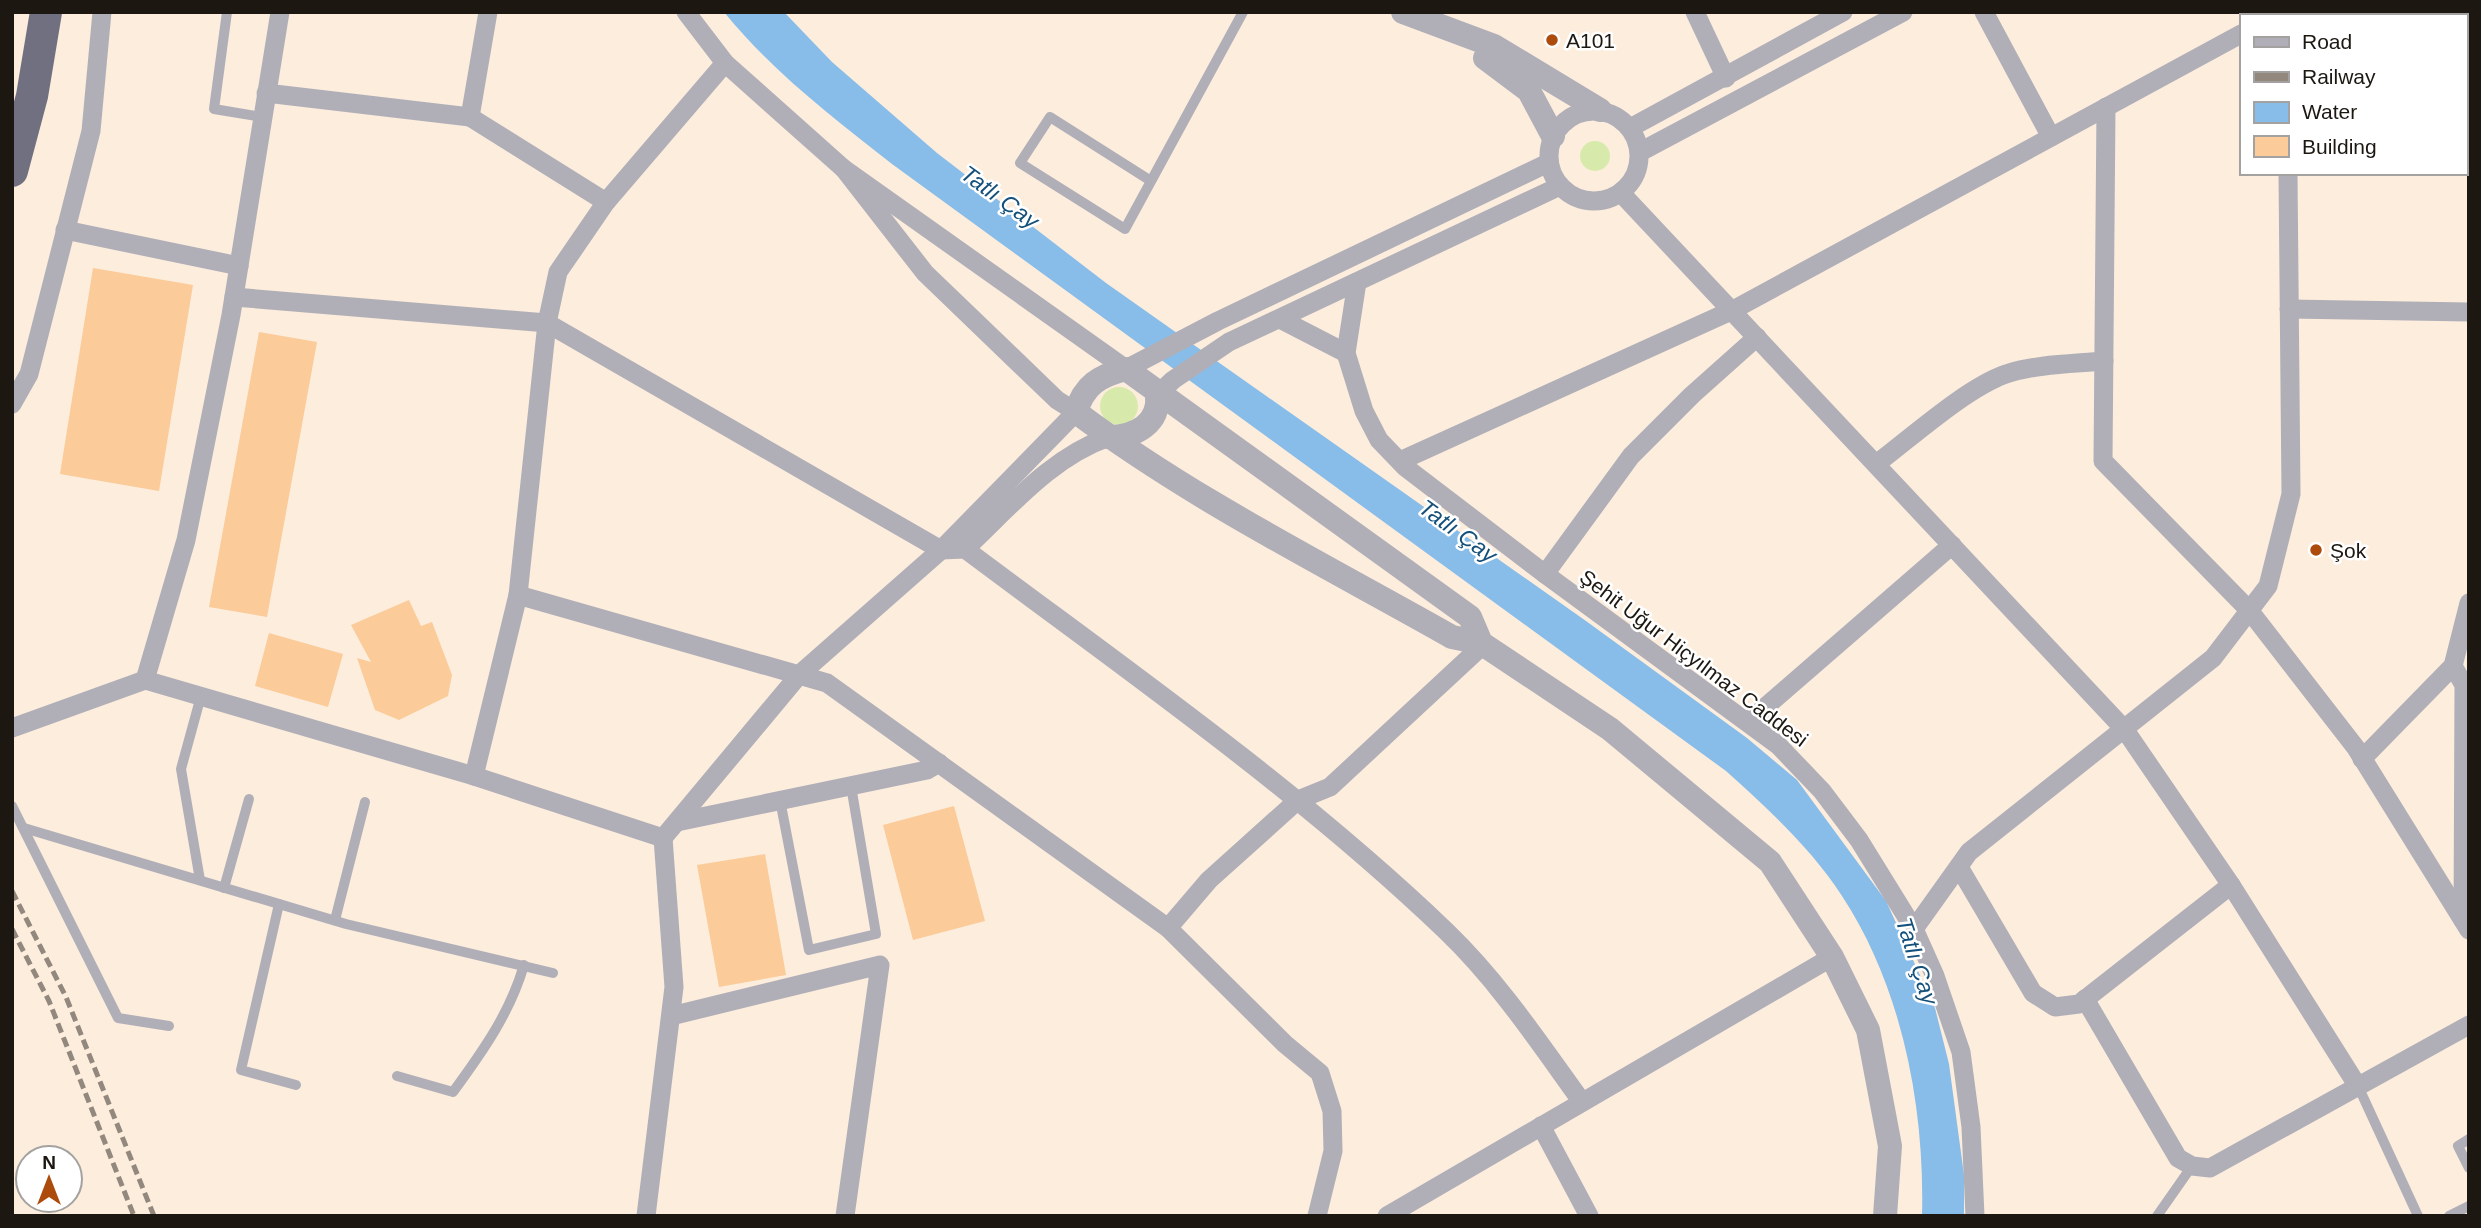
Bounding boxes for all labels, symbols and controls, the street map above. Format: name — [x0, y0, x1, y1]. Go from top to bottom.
legend — [2240, 14, 2467, 175]
place label: A101 — [1566, 29, 1615, 52]
text: Road — [2302, 30, 2352, 53]
marker: A101 — [1544, 32, 1560, 48]
text: Railway — [2302, 65, 2376, 88]
text: Water — [2302, 100, 2357, 123]
text: Building — [2302, 135, 2377, 158]
water label: Tatlı Çay — [956, 160, 1045, 235]
water label: Tatlı Çay — [1414, 494, 1503, 569]
place label: Şok — [2330, 539, 2367, 562]
marker: Şok — [2308, 542, 2324, 558]
street label: Şehit Uğur Hiçyılmaz Caddesi — [1576, 565, 1812, 751]
water label: Tatlı Çay — [1891, 914, 1944, 1009]
north arrow — [14, 1144, 84, 1214]
text: N — [42, 1152, 56, 1173]

